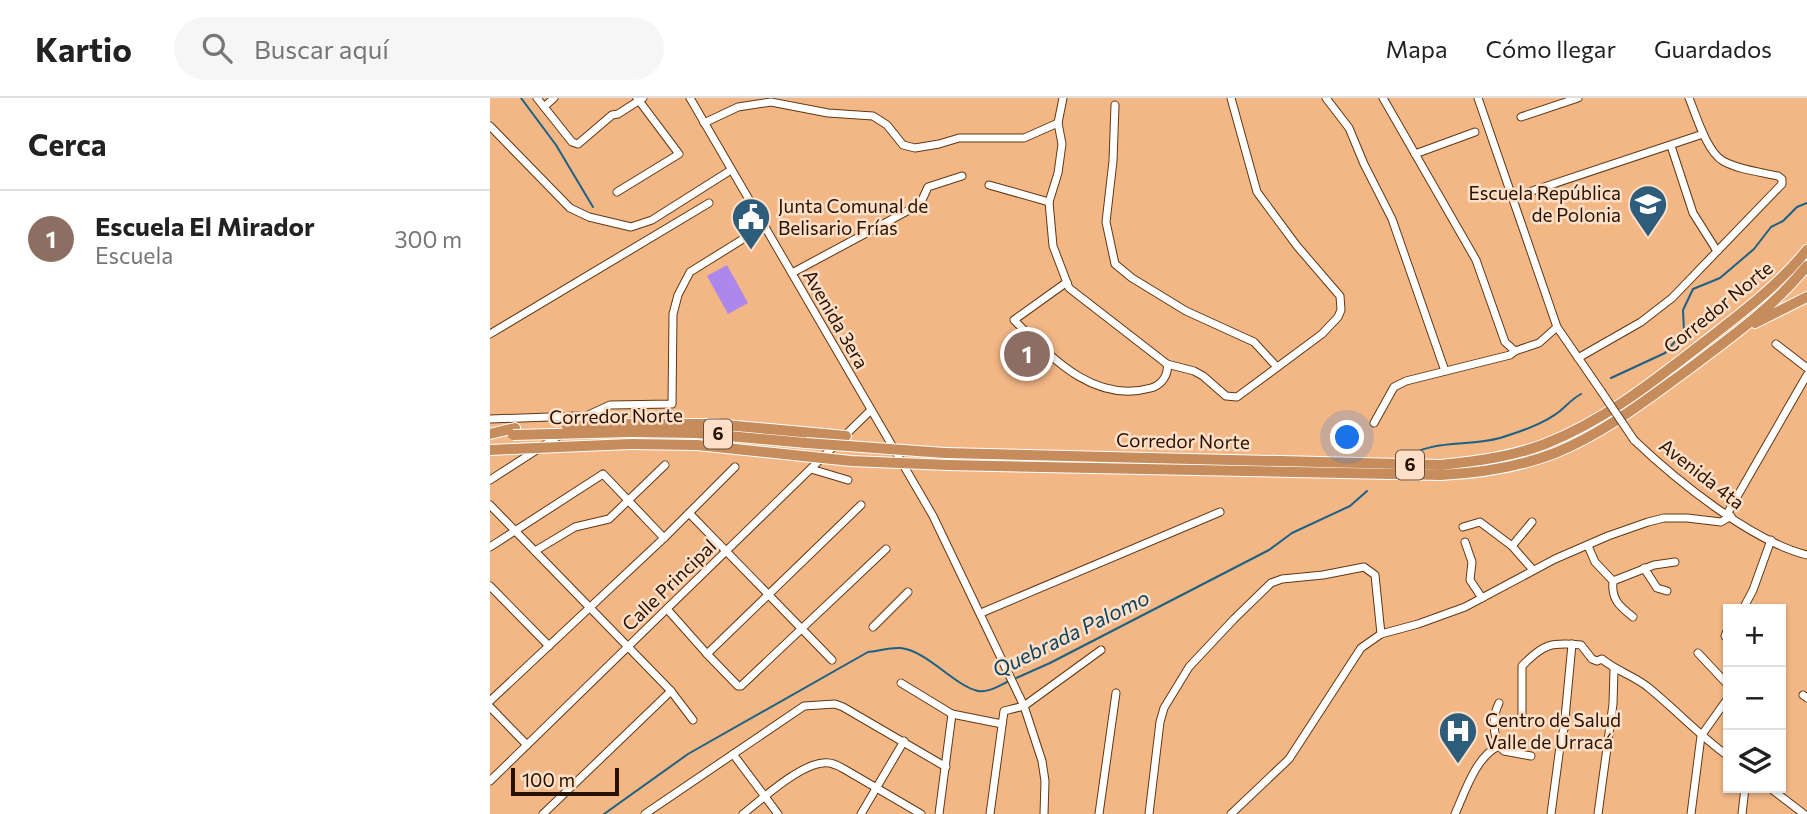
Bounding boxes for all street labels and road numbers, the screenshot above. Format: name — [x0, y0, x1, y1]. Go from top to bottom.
street label: Corredor Norte — [1658, 256, 1777, 358]
street label: Avenida 3era — [799, 265, 874, 372]
street label: Corredor Norte — [549, 403, 683, 428]
road number: 6 — [704, 420, 732, 448]
street label: Corredor Norte — [1116, 428, 1250, 453]
street label: Avenida 4ta — [1655, 433, 1749, 514]
road number: 6 — [1396, 450, 1424, 480]
street label: Calle Principal — [617, 534, 720, 635]

